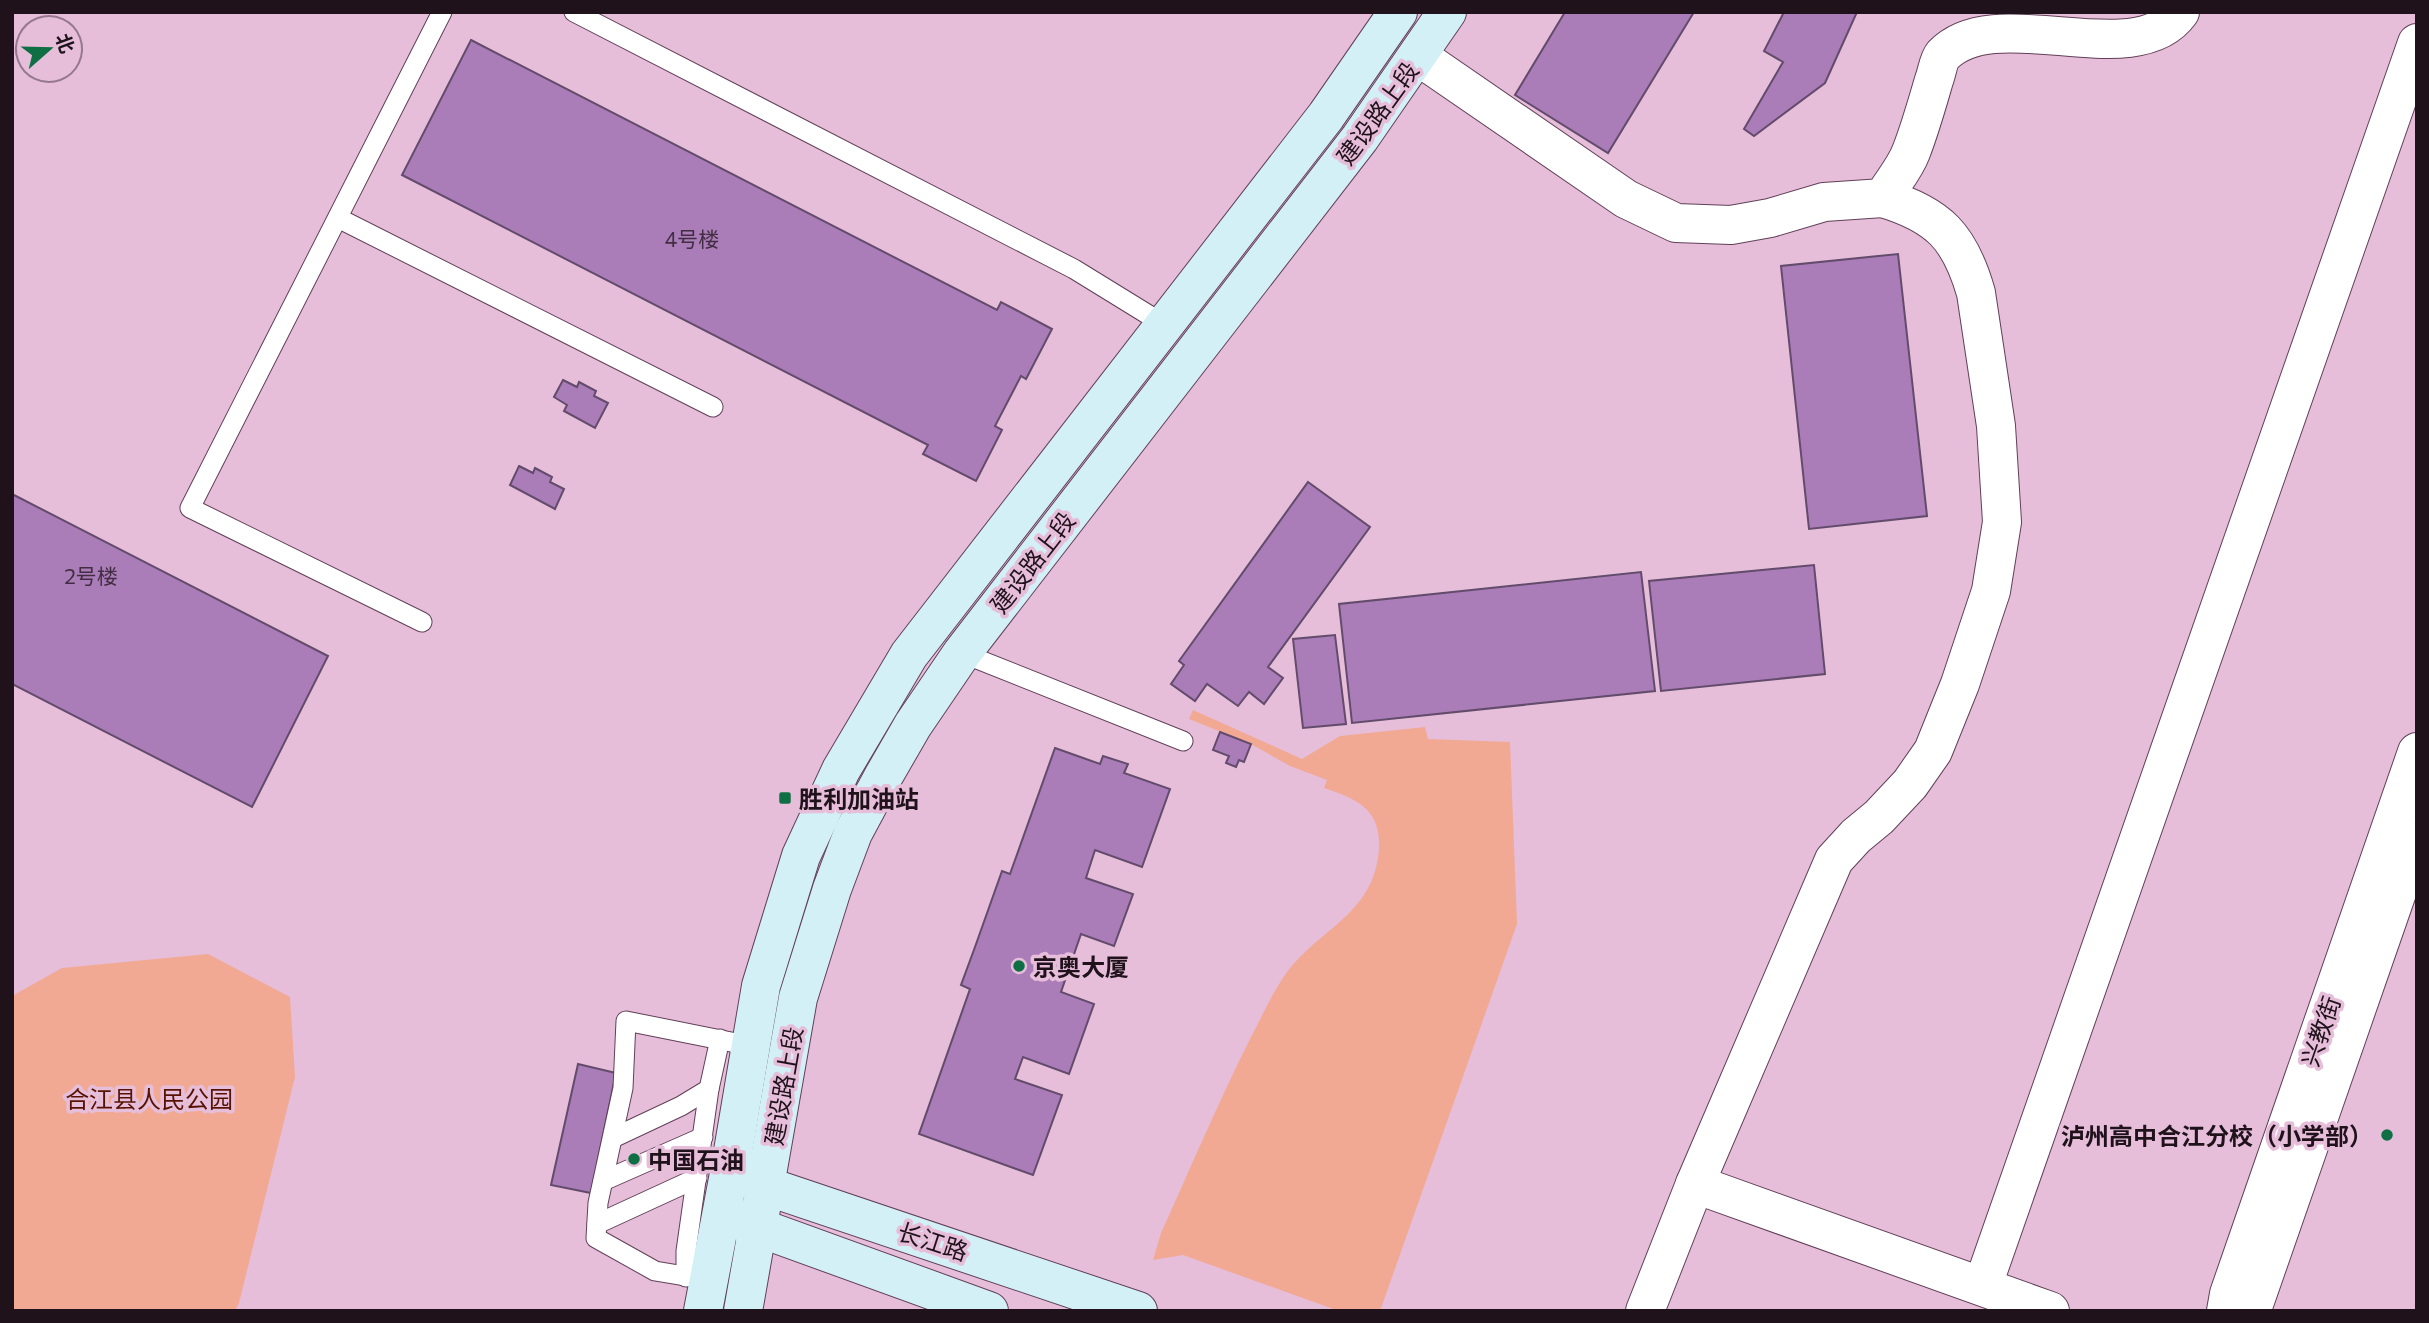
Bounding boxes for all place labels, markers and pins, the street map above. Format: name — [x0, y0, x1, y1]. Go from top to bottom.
place label: 胜利加油站 — [799, 784, 919, 813]
marker: 胜利加油站 — [777, 790, 793, 806]
place label: 京奥大厦 — [1033, 952, 1129, 981]
marker: 京奥大厦 — [1011, 958, 1027, 974]
place label: 泸州高中合江分校（小学部） — [2061, 1121, 2373, 1150]
marker: 泸州高中合江分校（小学部） — [2379, 1127, 2395, 1143]
place label: 中国石油 — [648, 1145, 744, 1174]
marker: 中国石油 — [626, 1151, 642, 1167]

